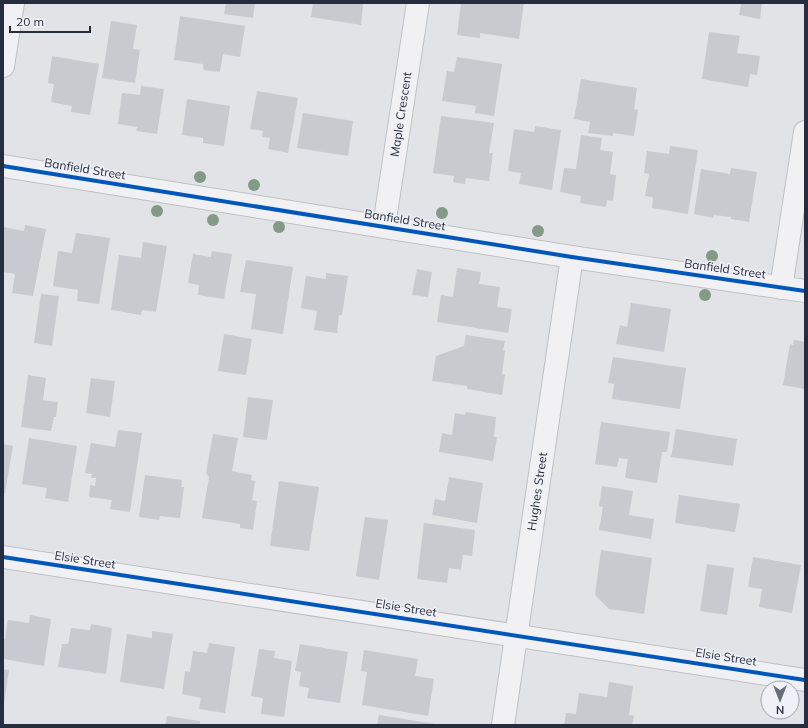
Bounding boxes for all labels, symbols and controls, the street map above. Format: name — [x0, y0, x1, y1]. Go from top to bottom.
scale bar — [10, 8, 90, 34]
text: 20 m — [16, 14, 44, 29]
street label: Maple Crescent — [387, 71, 414, 158]
street label: Banfield Street — [43, 155, 127, 182]
street label: Banfield Street — [363, 206, 447, 233]
street label: Banfield Street — [683, 255, 767, 282]
street label: Hughes Street — [524, 451, 550, 532]
street label: Elsie Street — [53, 547, 117, 572]
street label: Elsie Street — [374, 595, 438, 620]
street label: Elsie Street — [694, 644, 758, 669]
north arrow — [760, 680, 800, 720]
text: N — [776, 703, 784, 717]

